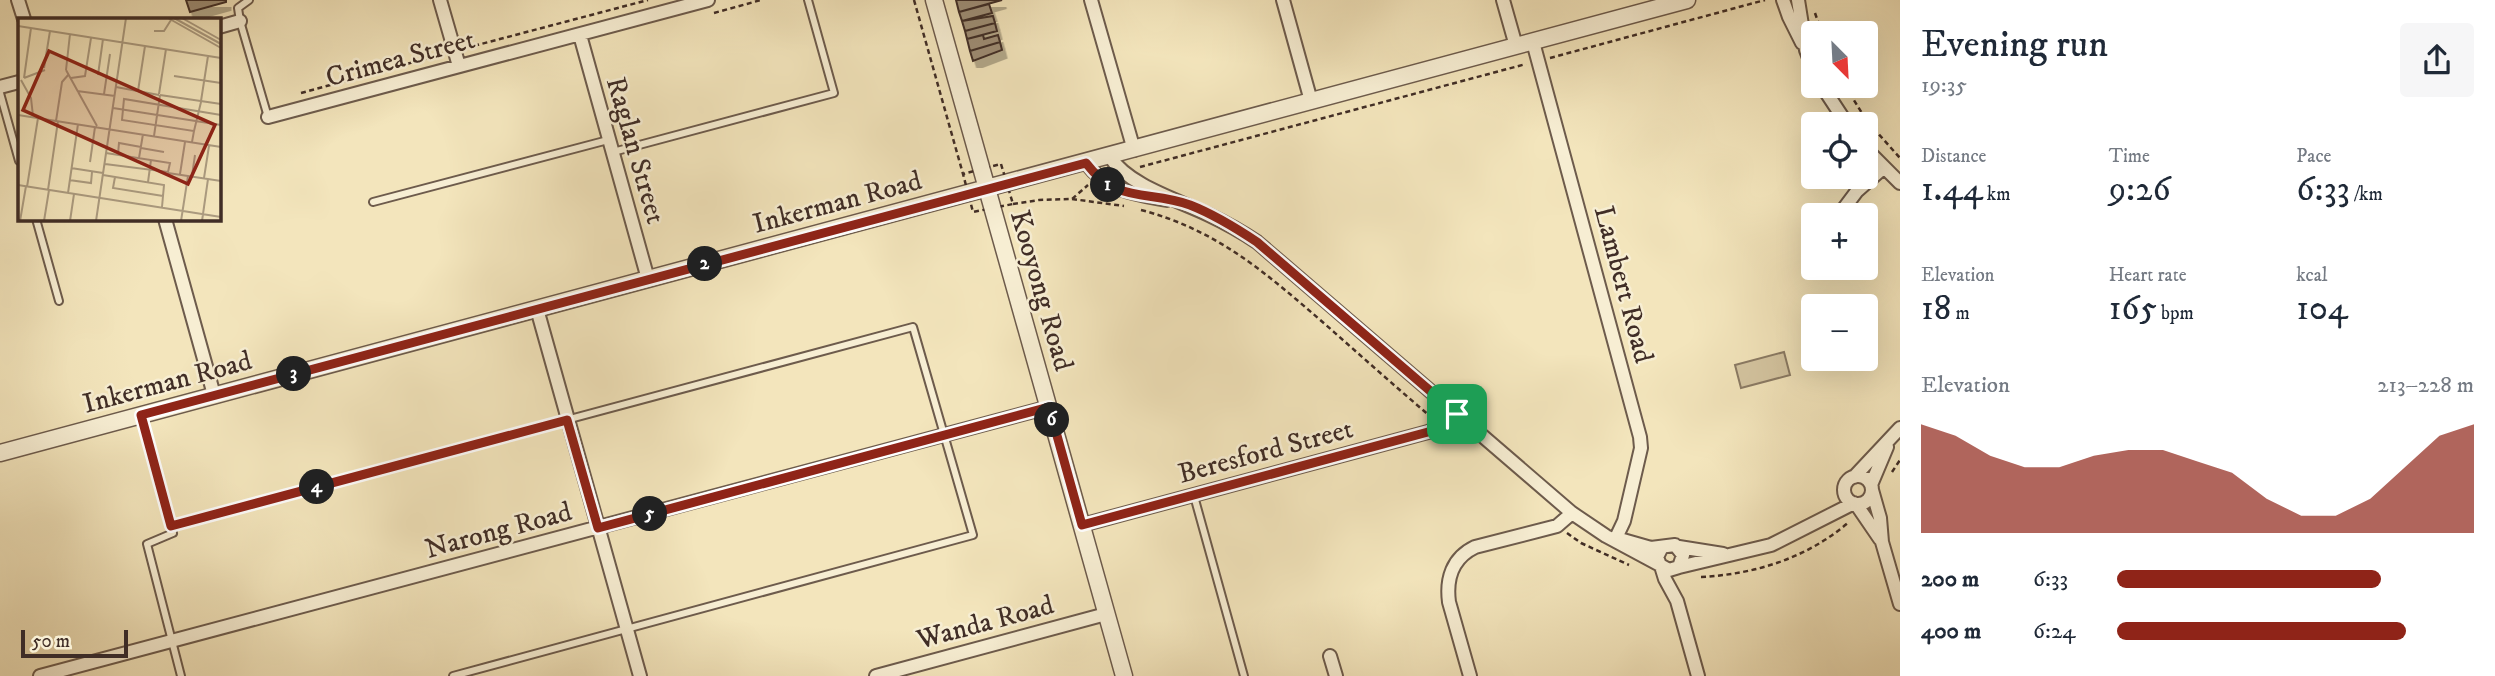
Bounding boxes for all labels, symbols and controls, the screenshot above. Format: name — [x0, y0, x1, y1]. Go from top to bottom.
inset map — [18, 18, 220, 220]
north arrow — [1801, 21, 1878, 98]
map controls — [1801, 21, 1878, 371]
text: Evening run — [1921, 21, 2108, 69]
street label: Crimea Street — [322, 22, 479, 95]
button: share — [2400, 23, 2474, 97]
text: 19:35 — [1921, 71, 1967, 100]
street label: Raglan Street — [598, 73, 673, 228]
button: locate — [1801, 112, 1878, 189]
text: Distance — [1921, 145, 1986, 168]
text: Time — [2109, 145, 2150, 168]
text: Pace — [2296, 145, 2331, 168]
street label: Inkerman Road — [749, 163, 926, 242]
pin: 1 — [1090, 168, 1126, 202]
text: 1.44 — [1921, 168, 1983, 212]
text: 9:26 — [2109, 168, 2171, 212]
text: 6:33 — [2296, 168, 2350, 212]
text: 1 — [1104, 173, 1111, 196]
text: km — [1983, 183, 2011, 206]
text: /km — [2350, 183, 2383, 206]
street label: Lambert Road — [1586, 202, 1661, 367]
button: + — [1801, 203, 1878, 280]
street label: Kooyong Road — [1002, 206, 1081, 375]
pin: 2 — [688, 246, 722, 282]
text: 2 — [700, 252, 709, 275]
text: Elevation — [1921, 264, 1995, 287]
text: Heart rate — [2109, 264, 2187, 287]
text: kcal — [2296, 264, 2328, 287]
text: 18 — [1921, 287, 1951, 331]
text: 165 — [2109, 287, 2157, 331]
text: 104 — [2296, 287, 2348, 331]
button: − — [1801, 294, 1878, 371]
text: m — [1951, 302, 1970, 325]
text: bpm — [2157, 302, 2194, 325]
street label: Inkerman Road — [79, 343, 256, 422]
pin: 3 — [276, 356, 312, 392]
text: 3 — [290, 362, 297, 385]
text: Elevation — [1921, 371, 2010, 400]
text: 213–228 m — [2377, 371, 2474, 400]
pin — [1427, 384, 1487, 444]
icon: arrive — [1438, 395, 1476, 433]
pin: 6 — [1034, 402, 1070, 438]
text: 6 — [1047, 408, 1056, 431]
street label: Beresford Street — [1174, 411, 1357, 492]
pin: 4 — [300, 470, 334, 504]
text: 4 — [311, 475, 322, 498]
street label: Narong Road — [421, 494, 576, 567]
pin: 5 — [632, 496, 668, 532]
text: 5 — [645, 502, 654, 525]
text: 200 m — [1921, 565, 1979, 594]
text: 6:33 — [2033, 565, 2068, 594]
street label: Wanda Road — [912, 587, 1058, 658]
text: 400 m — [1921, 617, 1981, 646]
text: 6:24 — [2033, 617, 2076, 646]
scale bar — [21, 627, 128, 659]
text: 50 m — [32, 630, 70, 653]

